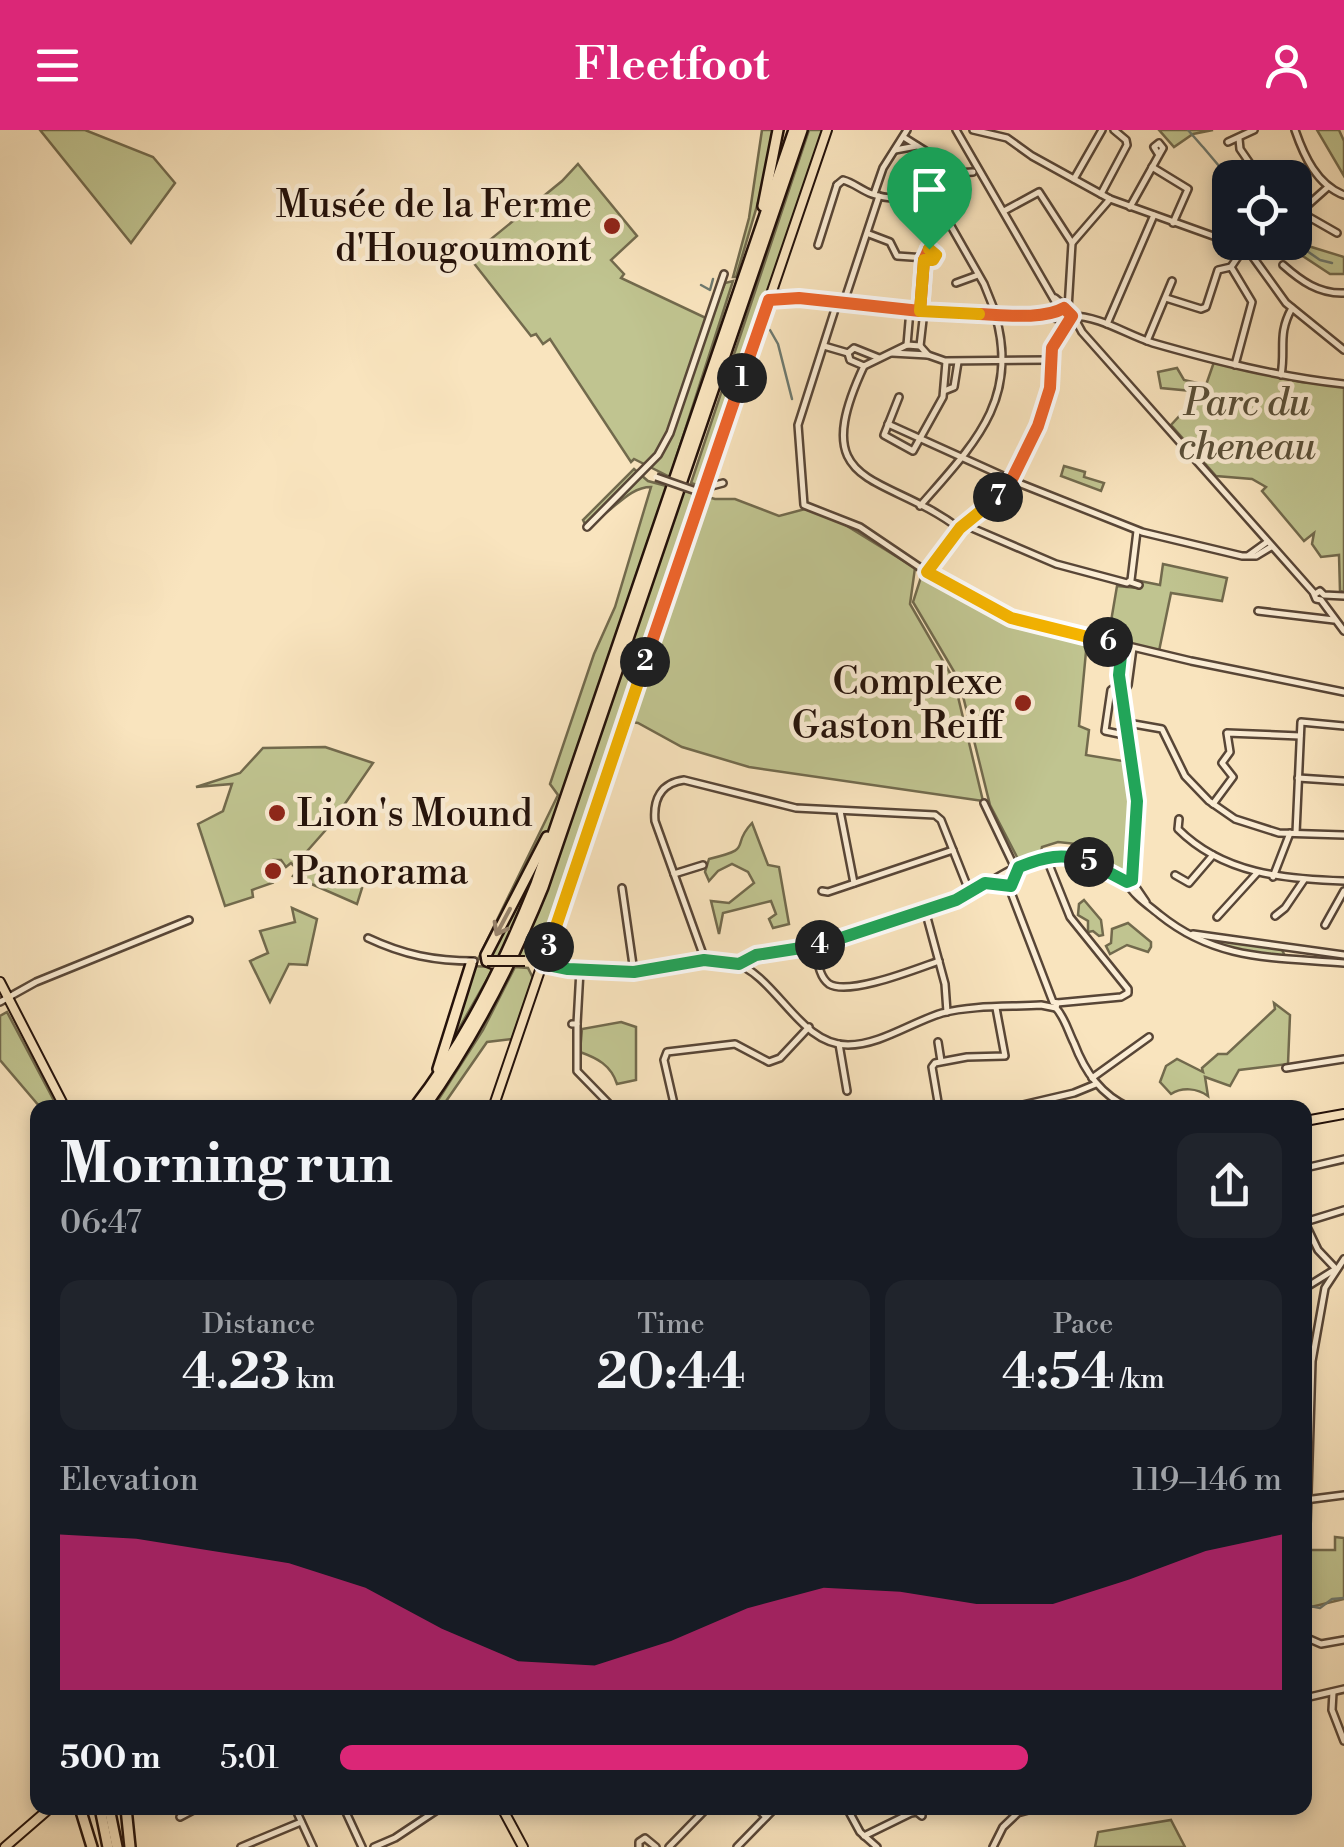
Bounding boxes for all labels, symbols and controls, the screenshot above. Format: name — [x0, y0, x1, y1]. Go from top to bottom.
text: Fleetfoot — [575, 37, 769, 94]
icon: menu — [30, 38, 85, 93]
icon: person — [1259, 38, 1314, 93]
pin — [887, 147, 972, 250]
map controls — [1212, 160, 1312, 260]
button: locate — [1212, 160, 1312, 260]
icon: arrive — [902, 162, 957, 217]
place label: Musée de la Ferme d'Hougoumont — [276, 182, 592, 273]
marker: Musée de la Ferme d'Hougoumont — [601, 215, 623, 237]
pin: 1 — [717, 353, 767, 403]
text: 1 — [735, 360, 749, 395]
park label: Parc du cheneau — [1178, 380, 1316, 471]
pin: 7 — [973, 472, 1023, 522]
text: 7 — [990, 479, 1006, 514]
pin: 6 — [1083, 617, 1133, 667]
text: 6 — [1099, 624, 1117, 659]
pin: 2 — [620, 637, 670, 687]
text: 2 — [636, 644, 654, 679]
place label: Complexe Gaston Reiff — [792, 659, 1004, 750]
marker: Complexe Gaston Reiff — [1012, 692, 1034, 714]
place label: Lion's Mound — [297, 791, 533, 838]
marker: Lion's Mound — [266, 802, 288, 824]
pin: 5 — [1064, 837, 1114, 887]
text: 5 — [1080, 844, 1098, 879]
place label: Panorama — [293, 849, 469, 896]
marker: Panorama — [262, 860, 284, 882]
one-way arrow — [493, 906, 512, 936]
pin: 4 — [795, 920, 845, 970]
pin: 3 — [524, 922, 574, 972]
text: 4 — [811, 927, 829, 962]
text: 3 — [541, 929, 557, 964]
text: Morning run — [60, 1131, 393, 1200]
button: share — [1177, 1133, 1282, 1238]
text: 06:47 — [60, 1203, 142, 1243]
text: Distance — [202, 1307, 315, 1342]
text: Time — [637, 1307, 705, 1342]
text: Pace — [1053, 1307, 1113, 1342]
text: 4.23 — [182, 1342, 290, 1404]
text: 20:44 — [596, 1342, 746, 1404]
text: 4:54 — [1002, 1342, 1114, 1404]
text: km — [290, 1362, 335, 1397]
text: /km — [1114, 1362, 1165, 1397]
text: Elevation — [60, 1460, 199, 1500]
text: 119–146 m — [1132, 1460, 1282, 1500]
text: 500 m — [60, 1738, 161, 1778]
text: 5:01 — [220, 1738, 279, 1778]

